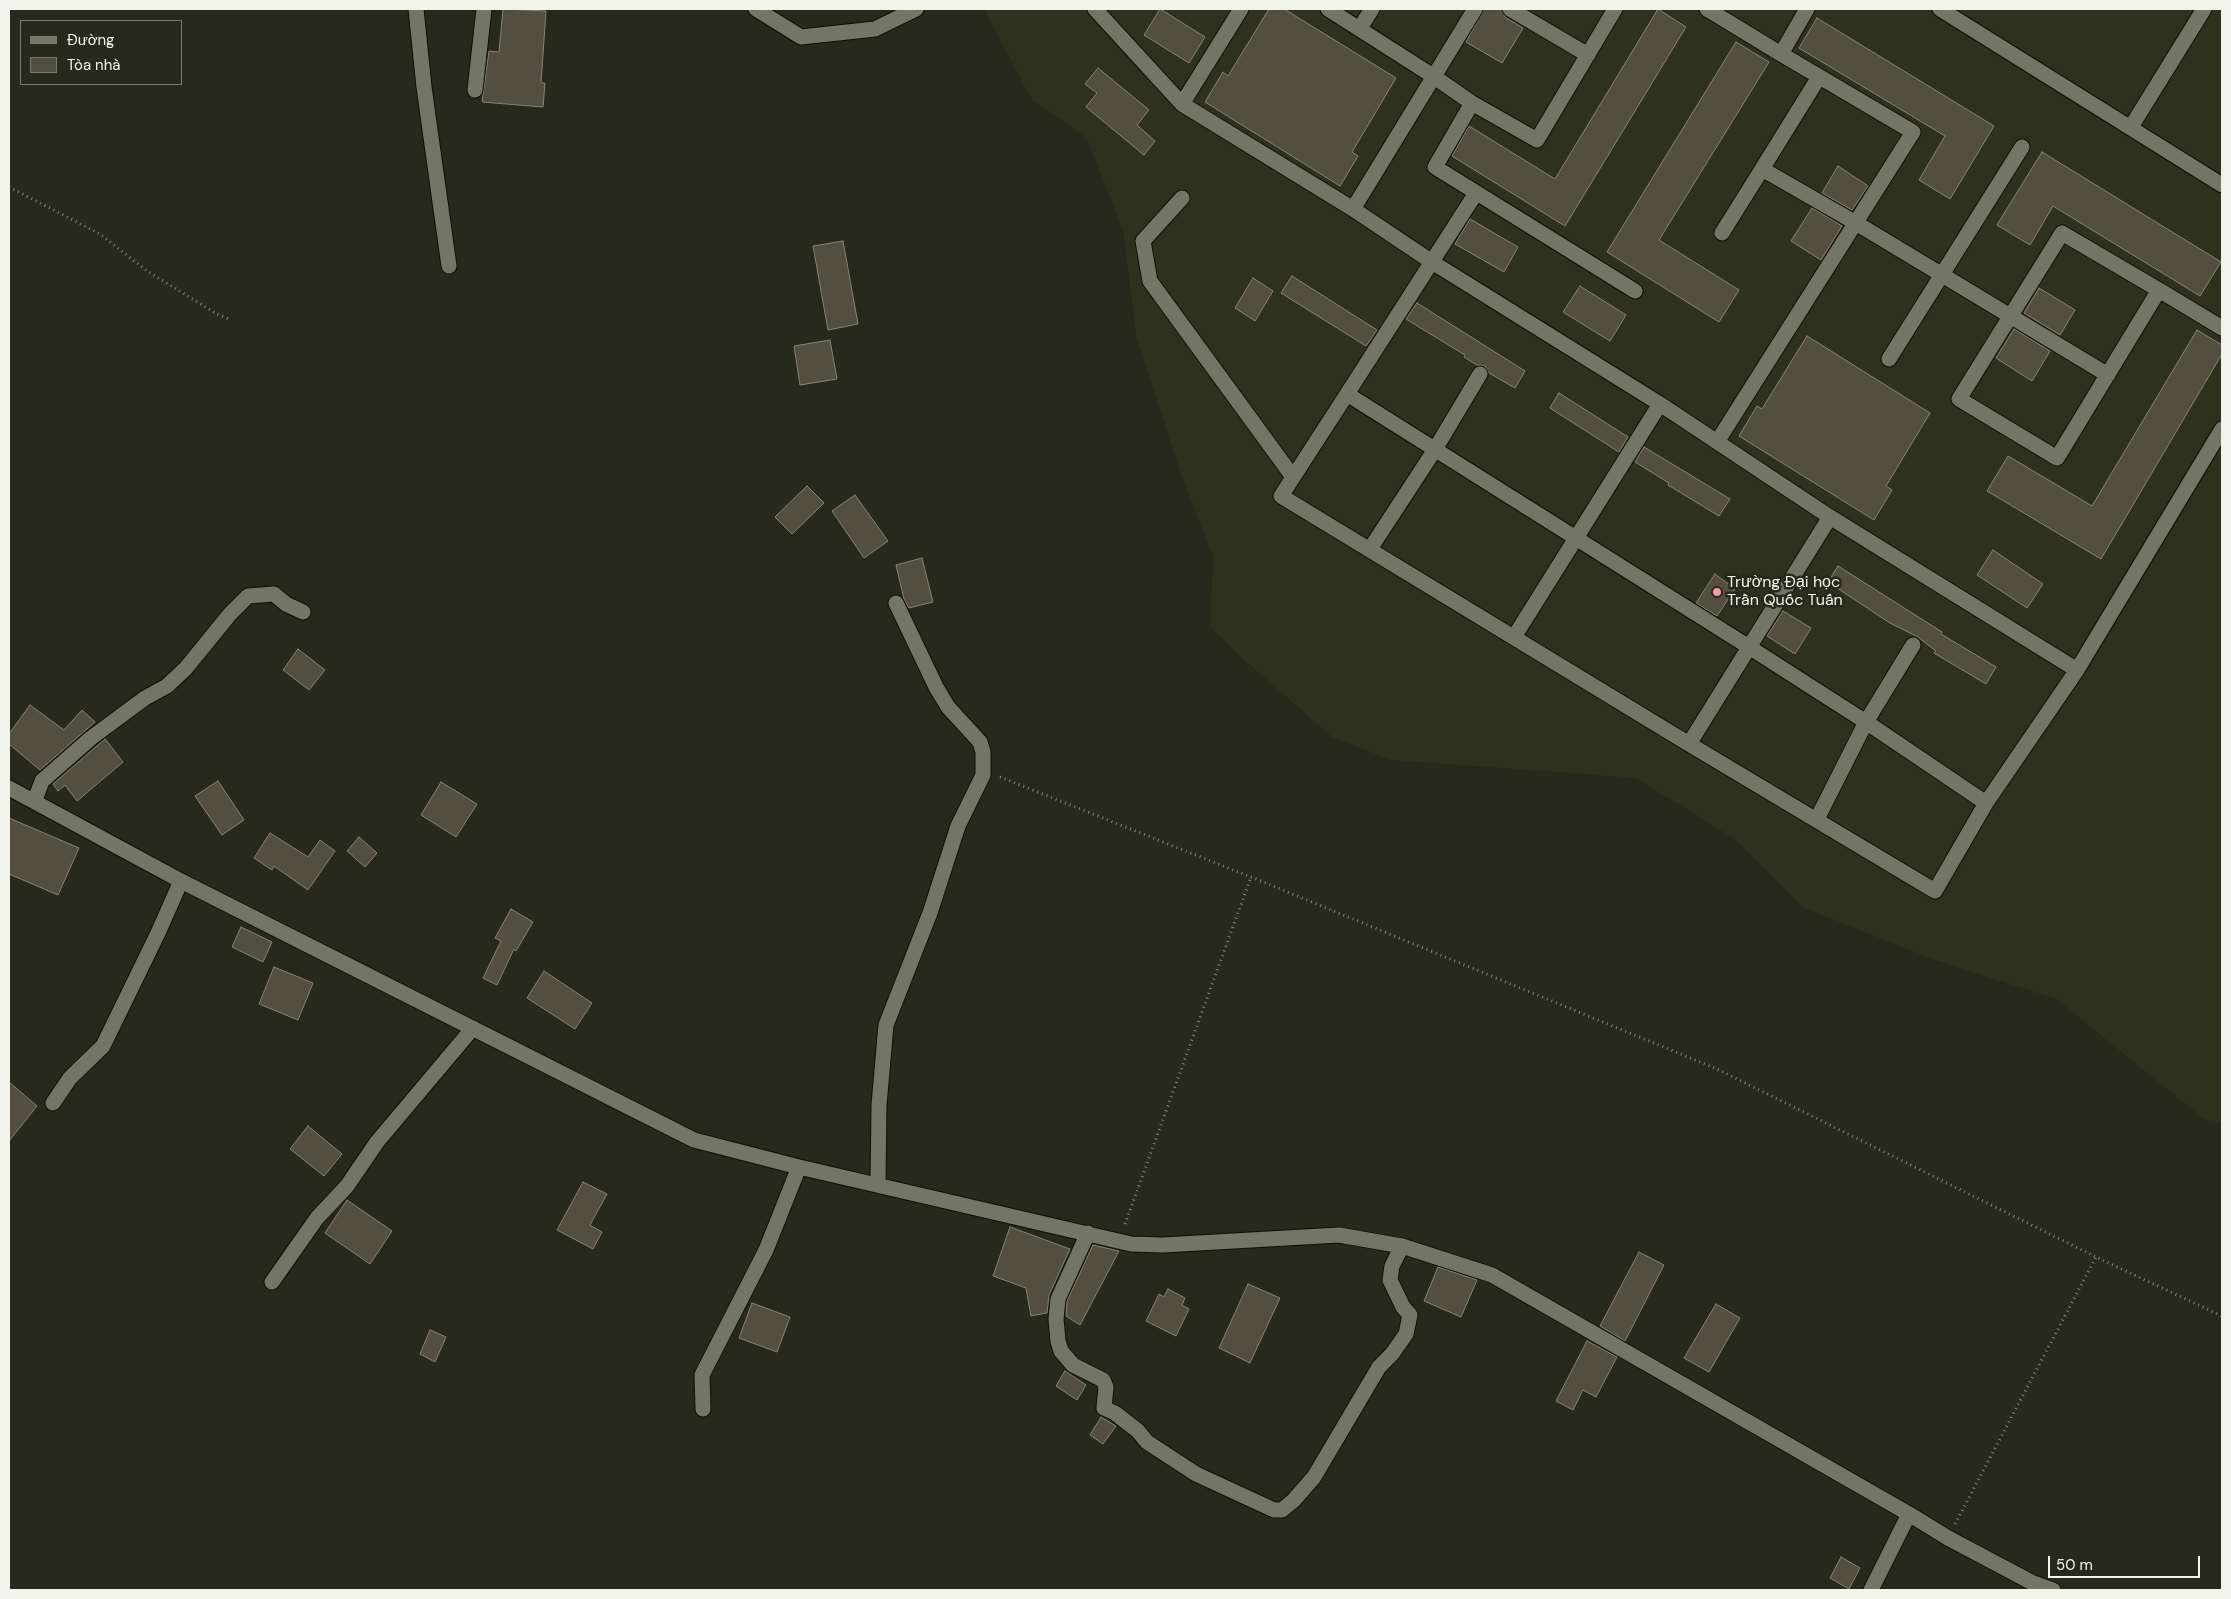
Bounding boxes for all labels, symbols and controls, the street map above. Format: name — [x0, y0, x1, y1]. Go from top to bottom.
legend — [20, 20, 182, 85]
text: Đường — [67, 30, 115, 50]
text: Tòa nhà — [67, 55, 121, 75]
place label: Trường Đại học Trần Quốc Tuấn — [1727, 573, 1843, 611]
marker: Trường Đại học Trần Quốc Tuấn — [1711, 586, 1723, 598]
scale bar — [2051, 1546, 2204, 1578]
text: 50 m — [2056, 1555, 2093, 1575]

